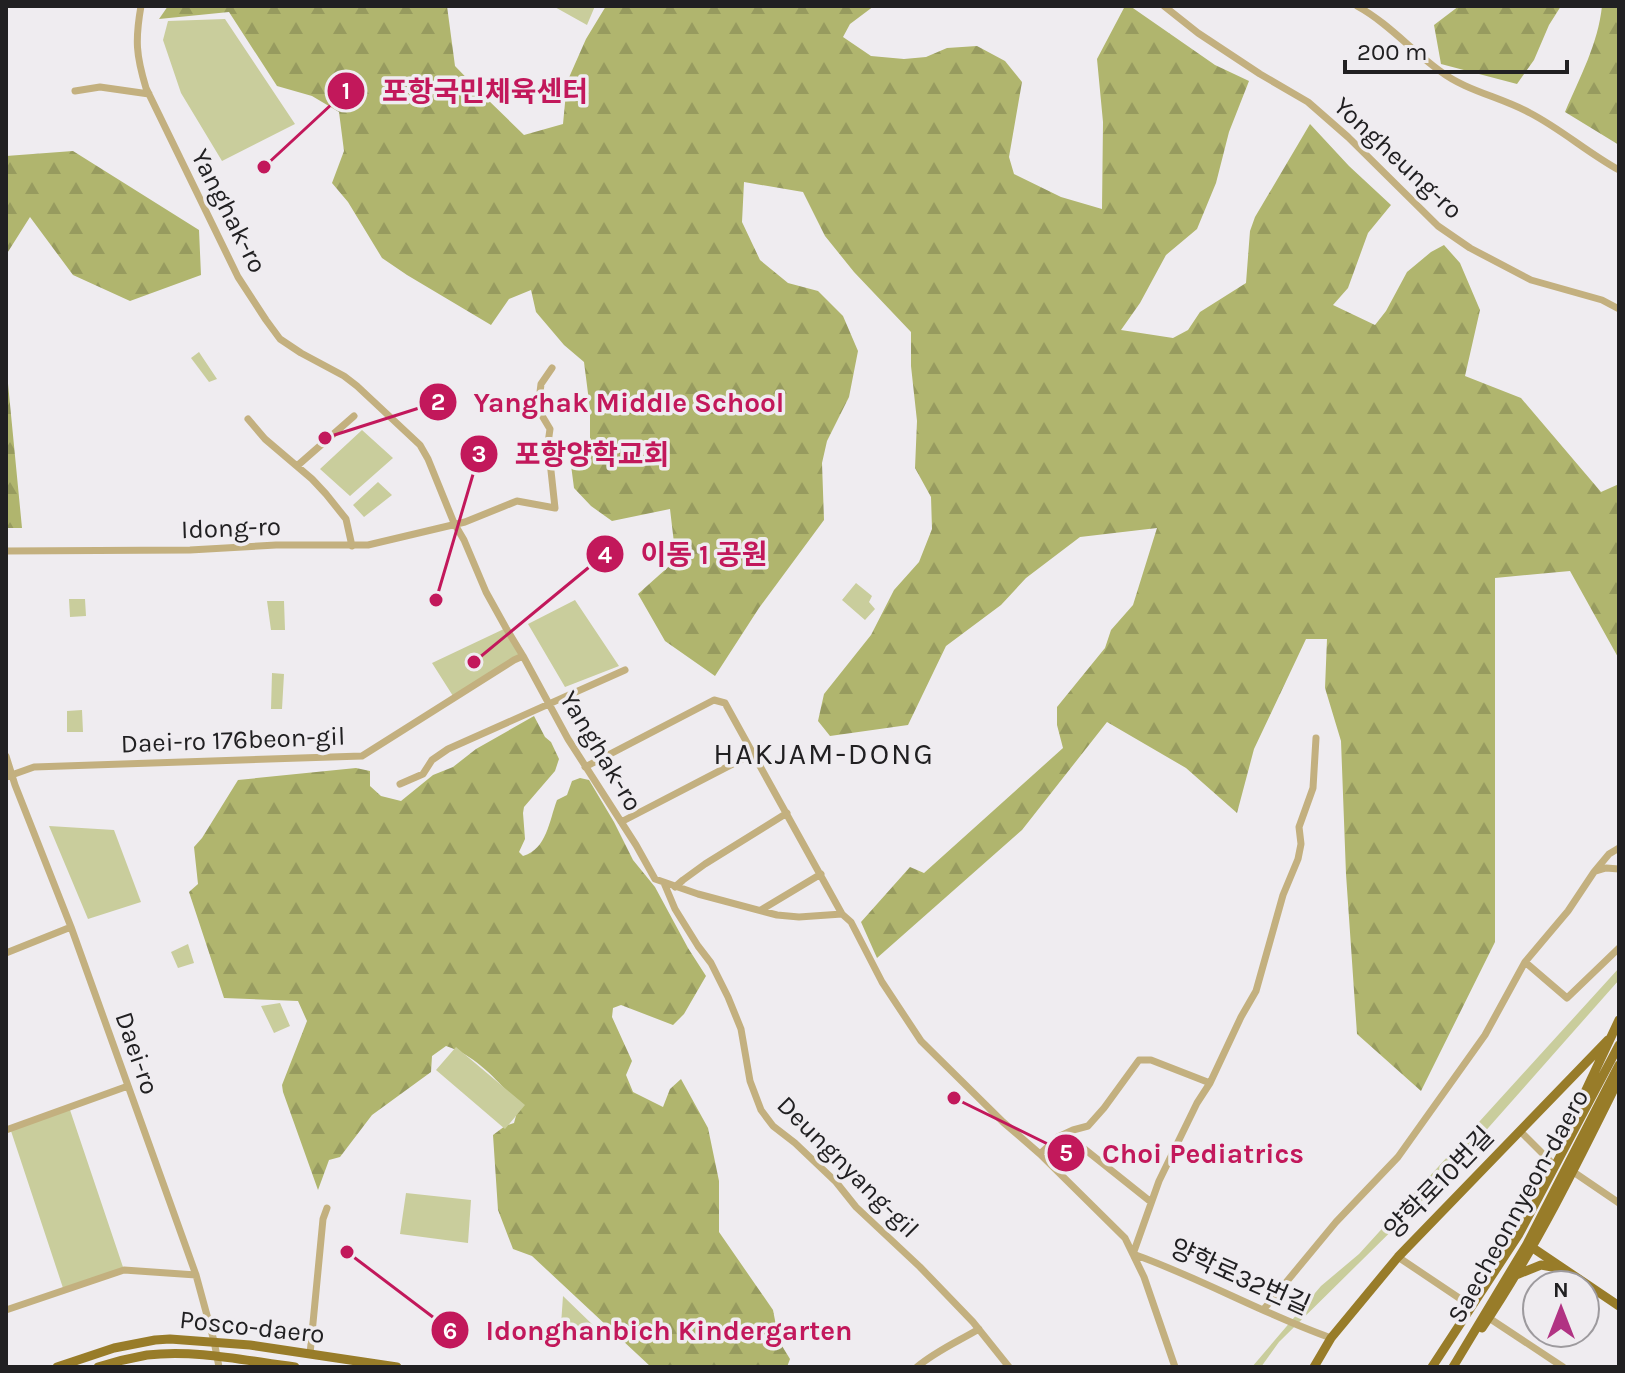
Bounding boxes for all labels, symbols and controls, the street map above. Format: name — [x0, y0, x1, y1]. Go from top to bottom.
scale bar — [1345, 24, 1567, 74]
text: 200 m — [1357, 38, 1428, 66]
callout: 포항국민체육센터 — [326, 65, 604, 117]
text: 포항국민체육센터 — [382, 75, 588, 108]
text: 1 — [342, 77, 350, 105]
street label: Yongheung-ro — [1327, 90, 1469, 226]
street label: Yanghak-ro — [185, 144, 273, 278]
callout: Yanghak Middle School — [418, 376, 801, 428]
text: Yanghak Middle School — [474, 386, 784, 419]
text: 2 — [431, 388, 445, 416]
callout: 포항양학교회 — [459, 428, 685, 480]
text: 포항양학교회 — [515, 438, 669, 471]
text: 3 — [472, 440, 486, 468]
street label: Idong-ro — [181, 511, 281, 545]
callout: 이동 1 공원 — [585, 528, 784, 580]
text: 이동 1 공원 — [640, 538, 768, 571]
text: 4 — [598, 541, 612, 569]
street label: Yanghak-ro — [553, 685, 649, 817]
street label: Daei-ro 176beon-gil — [120, 721, 346, 759]
district label: HAKJAM-DONG — [713, 736, 935, 772]
street label: Daei-ro — [108, 1008, 166, 1098]
street label: Saecheonnyeon-daero — [1441, 1084, 1595, 1328]
street label: Deungnyang-gil — [771, 1090, 925, 1244]
street label: 양학로10번길 — [1378, 1121, 1500, 1245]
callout: Choi Pediatrics — [1046, 1127, 1320, 1179]
text: Choi Pediatrics — [1102, 1137, 1304, 1170]
text: 5 — [1059, 1139, 1073, 1167]
street label: 양학로32번길 — [1165, 1232, 1315, 1322]
north arrow — [1521, 1269, 1601, 1349]
text: N — [1553, 1277, 1569, 1303]
street label: Posco-daero — [178, 1304, 326, 1350]
callout: Idonghanbich Kindergarten — [430, 1304, 869, 1356]
text: Idonghanbich Kindergarten — [485, 1314, 853, 1347]
text: 6 — [443, 1317, 457, 1345]

